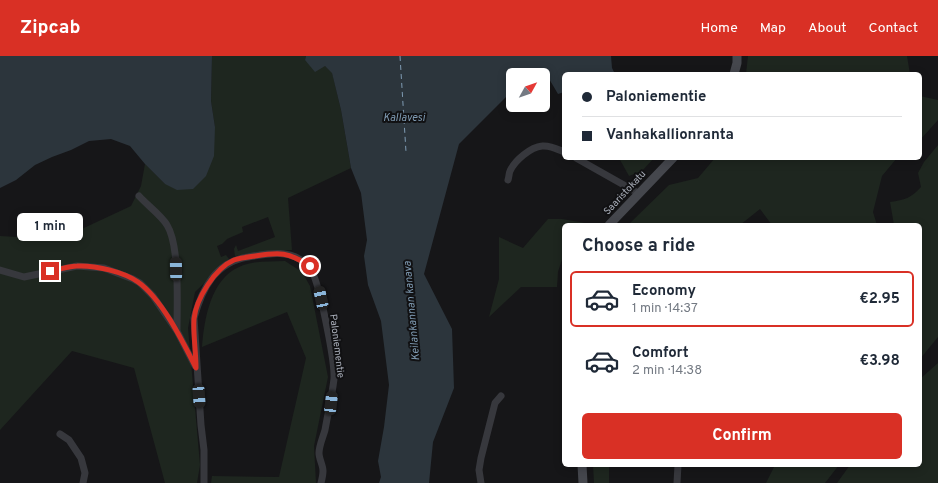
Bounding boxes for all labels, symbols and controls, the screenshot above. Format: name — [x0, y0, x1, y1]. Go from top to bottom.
text: Zipcab — [20, 16, 80, 40]
text: Home — [701, 20, 738, 37]
text: Map — [760, 20, 786, 37]
text: About — [808, 20, 847, 37]
text: Contact — [869, 20, 918, 37]
north arrow — [506, 68, 550, 112]
map controls — [506, 68, 550, 112]
text: Paloniementie — [606, 88, 706, 107]
water label: Kallavesi — [383, 111, 426, 125]
text: Vanhakallionranta — [606, 126, 734, 145]
street label: Saaristokatu — [601, 168, 649, 218]
callout: 1 min — [17, 213, 83, 241]
text: 1 min — [34, 219, 66, 235]
text: Choose a ride — [582, 235, 695, 258]
car — [170, 257, 182, 281]
route start — [301, 257, 319, 275]
water label: Keilankannan kanava — [401, 260, 423, 361]
route end — [41, 262, 59, 280]
icon: car — [584, 281, 620, 317]
text: Economy — [632, 282, 696, 301]
car — [313, 285, 329, 311]
text: €2.95 — [859, 290, 900, 309]
text: 1 min · 14:37 — [632, 301, 698, 317]
street label: Paloniementie — [326, 314, 347, 379]
icon: car — [584, 343, 620, 379]
text: Comfort — [632, 344, 689, 363]
text: €3.98 — [860, 352, 900, 371]
text: 2 min · 14:38 — [632, 363, 702, 379]
car — [192, 384, 206, 408]
car — [324, 390, 338, 416]
button: Confirm — [582, 413, 902, 459]

